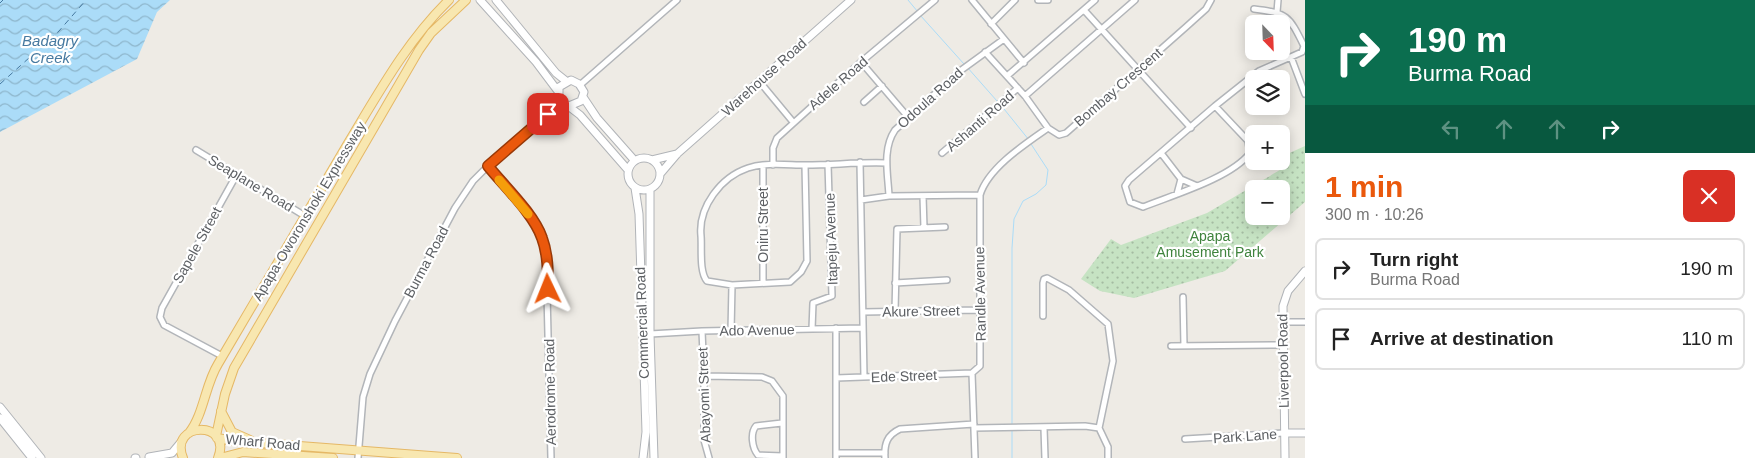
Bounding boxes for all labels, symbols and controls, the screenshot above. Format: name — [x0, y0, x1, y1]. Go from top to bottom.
north arrow — [1245, 15, 1290, 60]
map controls — [1245, 15, 1290, 225]
icon: right — [1325, 20, 1390, 85]
text: 190 m — [1408, 20, 1507, 59]
water label: Badagry Creek — [22, 32, 79, 66]
street label: Warehouse Road — [718, 35, 810, 119]
street label: Bombay Crescent — [1071, 44, 1165, 130]
street label: Adele Road — [805, 53, 871, 113]
text: Burma Road — [1408, 61, 1532, 86]
street label: Odoula Road — [894, 64, 966, 132]
button: layers — [1245, 70, 1290, 115]
street label: Ashanti Road — [943, 87, 1017, 155]
pin — [527, 93, 569, 135]
icon: arrive — [534, 100, 562, 128]
icon: left — [1437, 115, 1465, 143]
icon: ahead — [1490, 115, 1518, 143]
icon: ahead — [1543, 115, 1571, 143]
icon: right — [1596, 115, 1624, 143]
street label: Apapa-Oworonshoki Expressway — [249, 118, 369, 304]
button: + — [1245, 125, 1290, 170]
street label: Seaplane Road — [206, 151, 296, 215]
text: 1 min — [1325, 170, 1403, 203]
button: close — [1683, 170, 1735, 222]
button: − — [1245, 180, 1290, 225]
street label: Oniru Street — [755, 187, 771, 263]
street label: Itapeju Avenue — [821, 192, 841, 285]
street label: Sapele Street — [169, 204, 225, 286]
text: 300 m · 10:26 — [1325, 206, 1424, 223]
street label: Burma Road — [400, 224, 452, 300]
park label: Apapa Amusement Park — [1156, 228, 1265, 260]
street label: Randle Avenue — [971, 246, 989, 341]
text: Turn right — [1370, 249, 1458, 270]
icon: right — [1327, 255, 1355, 283]
text: 190 m — [1680, 258, 1733, 279]
position arrow — [521, 262, 573, 314]
street label: Commercial Road — [632, 267, 652, 379]
text: Burma Road — [1370, 271, 1460, 288]
street label: Akure Street — [882, 302, 960, 320]
street label: Liverpool Road — [1274, 314, 1292, 408]
street label: Ado Avenue — [719, 321, 795, 339]
icon: arrive — [1327, 325, 1355, 353]
text: Arrive at destination — [1370, 328, 1554, 349]
text: 110 m — [1682, 328, 1733, 349]
street label: Aerodrome Road — [541, 339, 559, 445]
street label: Abayomi Street — [694, 347, 714, 443]
street label: Ede Street — [871, 367, 937, 385]
street label: Park Lane — [1213, 426, 1278, 446]
street label: Wharf Road — [225, 431, 301, 453]

